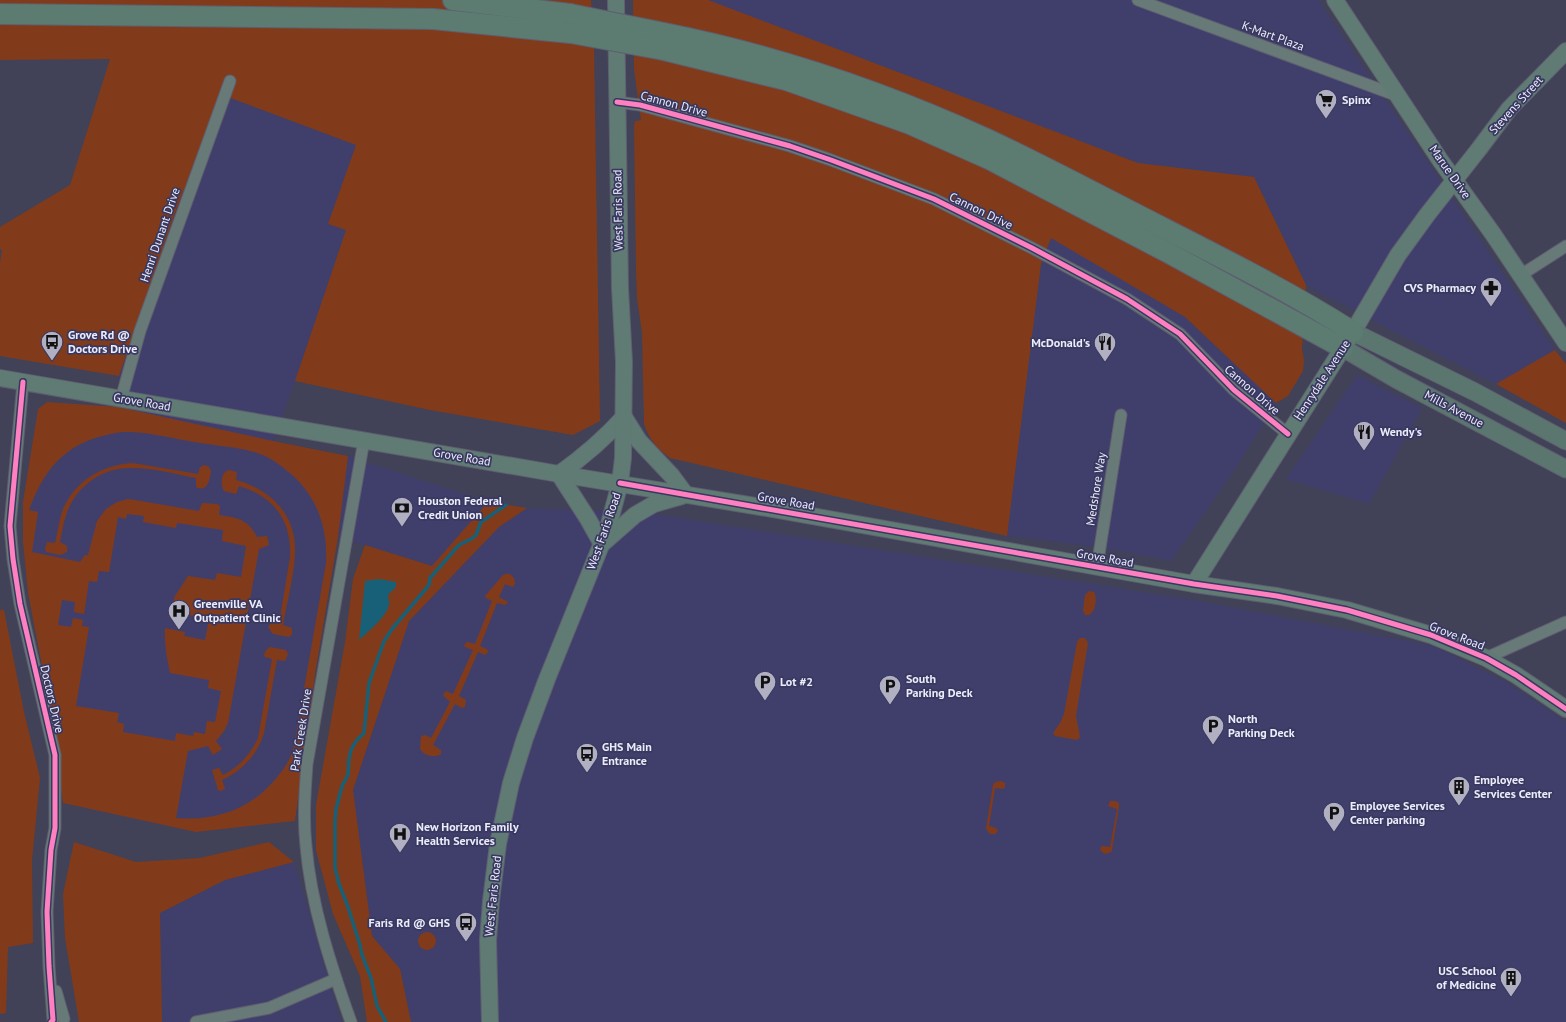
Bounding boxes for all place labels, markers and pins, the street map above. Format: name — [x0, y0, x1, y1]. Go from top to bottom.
supermarket icon: Spinx — [1313, 87, 1339, 120]
place label: Spinx — [1342, 92, 1372, 107]
pharmacy icon: CVS Pharmacy — [1478, 275, 1504, 308]
place label: CVS Pharmacy — [1404, 280, 1476, 295]
place label: Grove Rd @ Doctors Drive — [68, 327, 137, 356]
bus stop icon: Grove Rd @ Doctors Drive — [39, 329, 65, 362]
restaurant icon: McDonald's — [1092, 330, 1118, 363]
place label: McDonald's — [1031, 335, 1090, 350]
restaurant icon: Wendy's — [1351, 419, 1377, 452]
place label: Wendy's — [1380, 424, 1422, 439]
place label: Houston Federal Credit Union — [418, 493, 503, 522]
bank icon: Houston Federal Credit Union — [389, 495, 415, 528]
place label: Greenville VA Outpatient Clinic — [194, 596, 281, 625]
hospital icon: Greenville VA Outpatient Clinic — [166, 598, 192, 631]
parking icon: Lot #2 — [752, 669, 778, 702]
place label: South Parking Deck — [906, 671, 973, 700]
parking icon: South Parking Deck — [877, 673, 903, 706]
place label: Lot #2 — [780, 674, 813, 689]
place label: North Parking Deck — [1228, 711, 1295, 740]
parking icon: North Parking Deck — [1200, 713, 1226, 746]
place label: GHS Main Entrance — [602, 739, 652, 768]
bus stop icon: GHS Main Entrance — [574, 741, 600, 774]
place label: Employee Services Center — [1474, 772, 1553, 801]
building icon: Employee Services Center — [1446, 774, 1472, 807]
place label: Employee Services Center parking — [1350, 798, 1445, 827]
parking icon: Employee Services Center parking — [1321, 800, 1347, 833]
place label: New Horizon Family Health Services — [416, 819, 519, 848]
hospital icon: New Horizon Family Health Services — [387, 821, 413, 854]
bus stop icon: Faris Rd @ GHS — [453, 910, 479, 943]
place label: Faris Rd @ GHS — [369, 915, 450, 930]
place label: USC School of Medicine — [1436, 963, 1496, 992]
building icon: USC School of Medicine — [1498, 965, 1524, 998]

